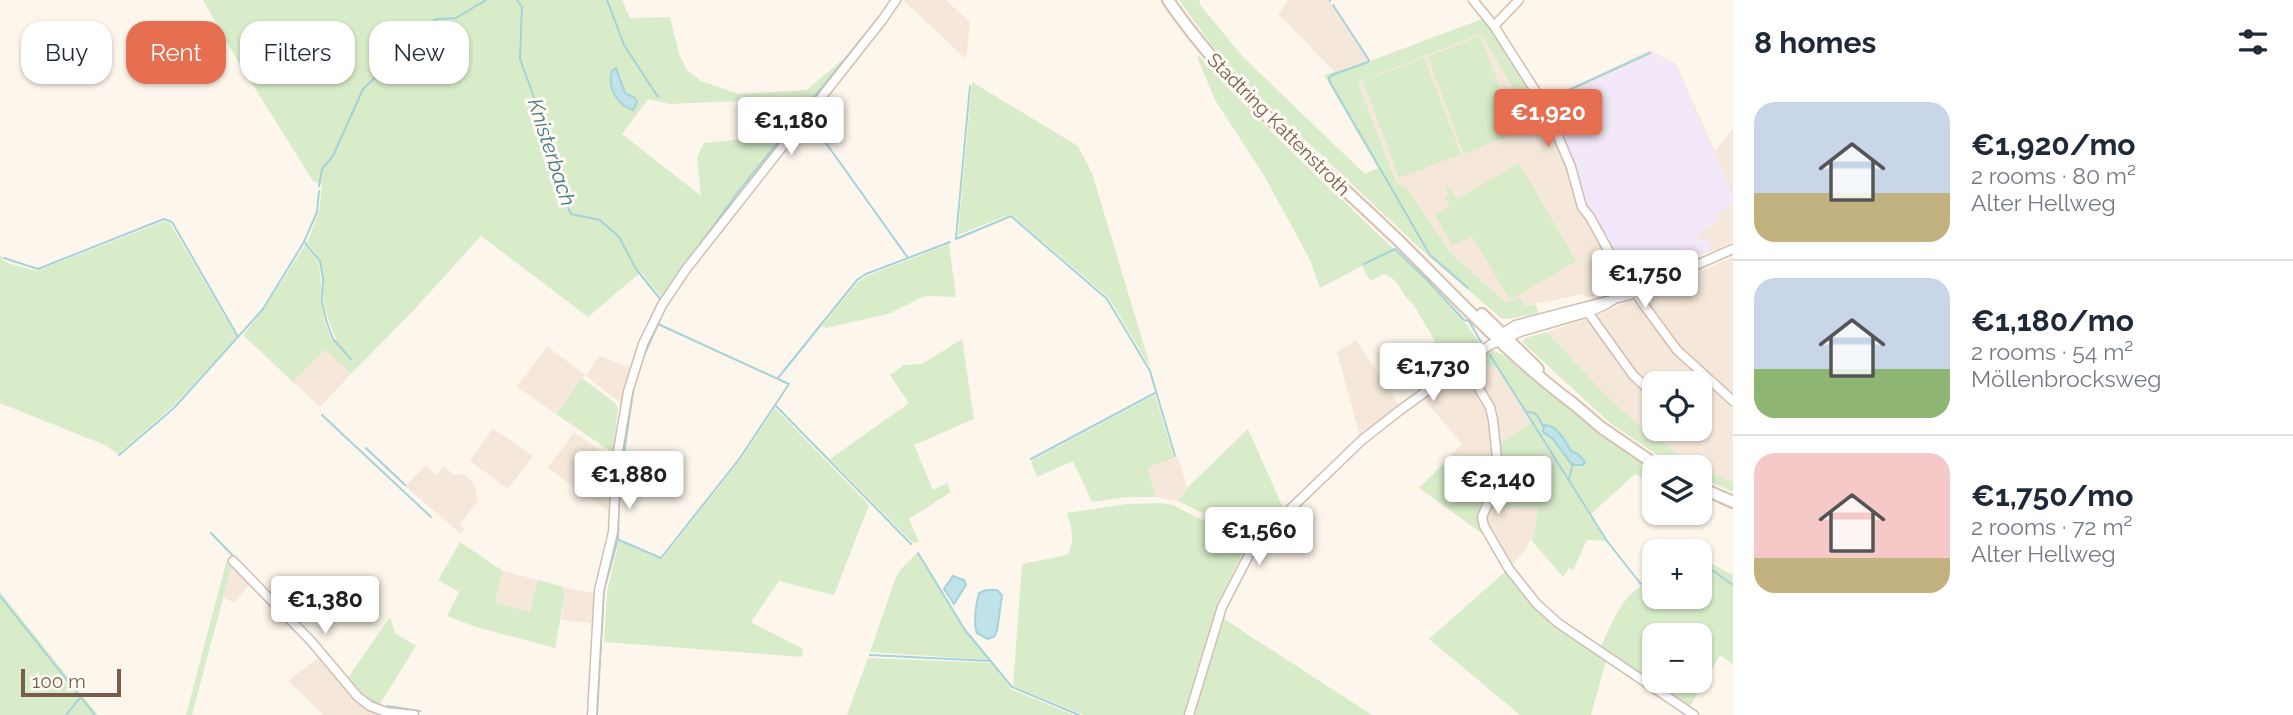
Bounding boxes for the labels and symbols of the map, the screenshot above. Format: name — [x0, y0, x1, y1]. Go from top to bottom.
street label: Stadtring Kattenstroth — [1203, 48, 1355, 200]
pin: €1,920 — [1491, 90, 1605, 149]
water label: Knisterbach — [523, 95, 581, 209]
pin: €1,180 — [734, 97, 848, 157]
pin: €1,750 — [1588, 250, 1702, 310]
pin: €1,730 — [1376, 344, 1490, 403]
pin: €1,880 — [572, 452, 686, 511]
pin: €2,140 — [1441, 456, 1555, 516]
pin: €1,560 — [1202, 508, 1316, 567]
pin: €1,380 — [268, 576, 382, 636]
scale bar — [21, 666, 121, 698]

